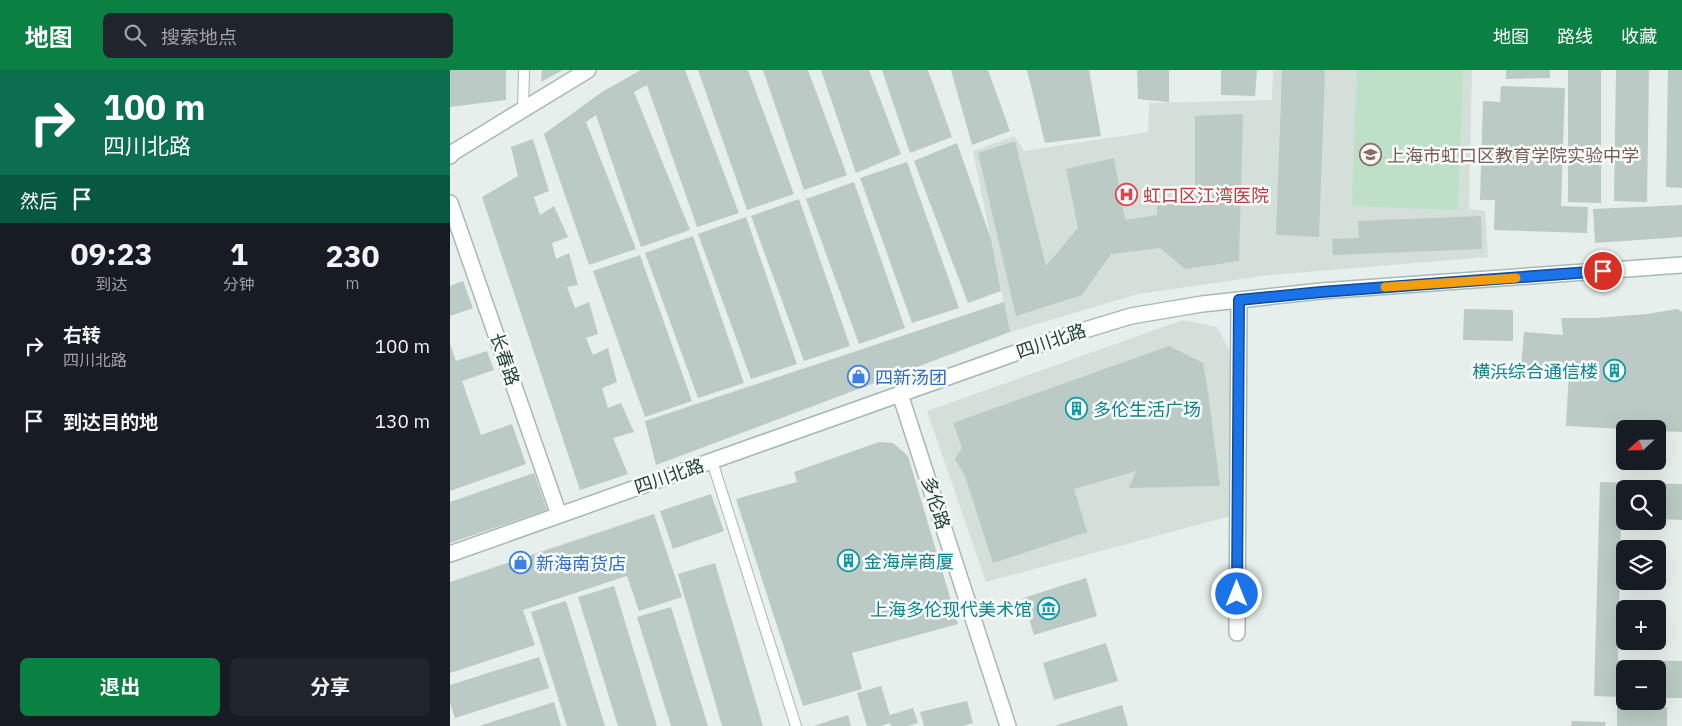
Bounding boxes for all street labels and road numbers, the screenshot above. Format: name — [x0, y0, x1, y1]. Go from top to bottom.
street label: 四川北路 — [1013, 318, 1089, 364]
street label: 长春路 — [485, 330, 525, 388]
street label: 四川北路 — [631, 453, 707, 499]
street label: 多伦路 — [917, 474, 955, 532]

